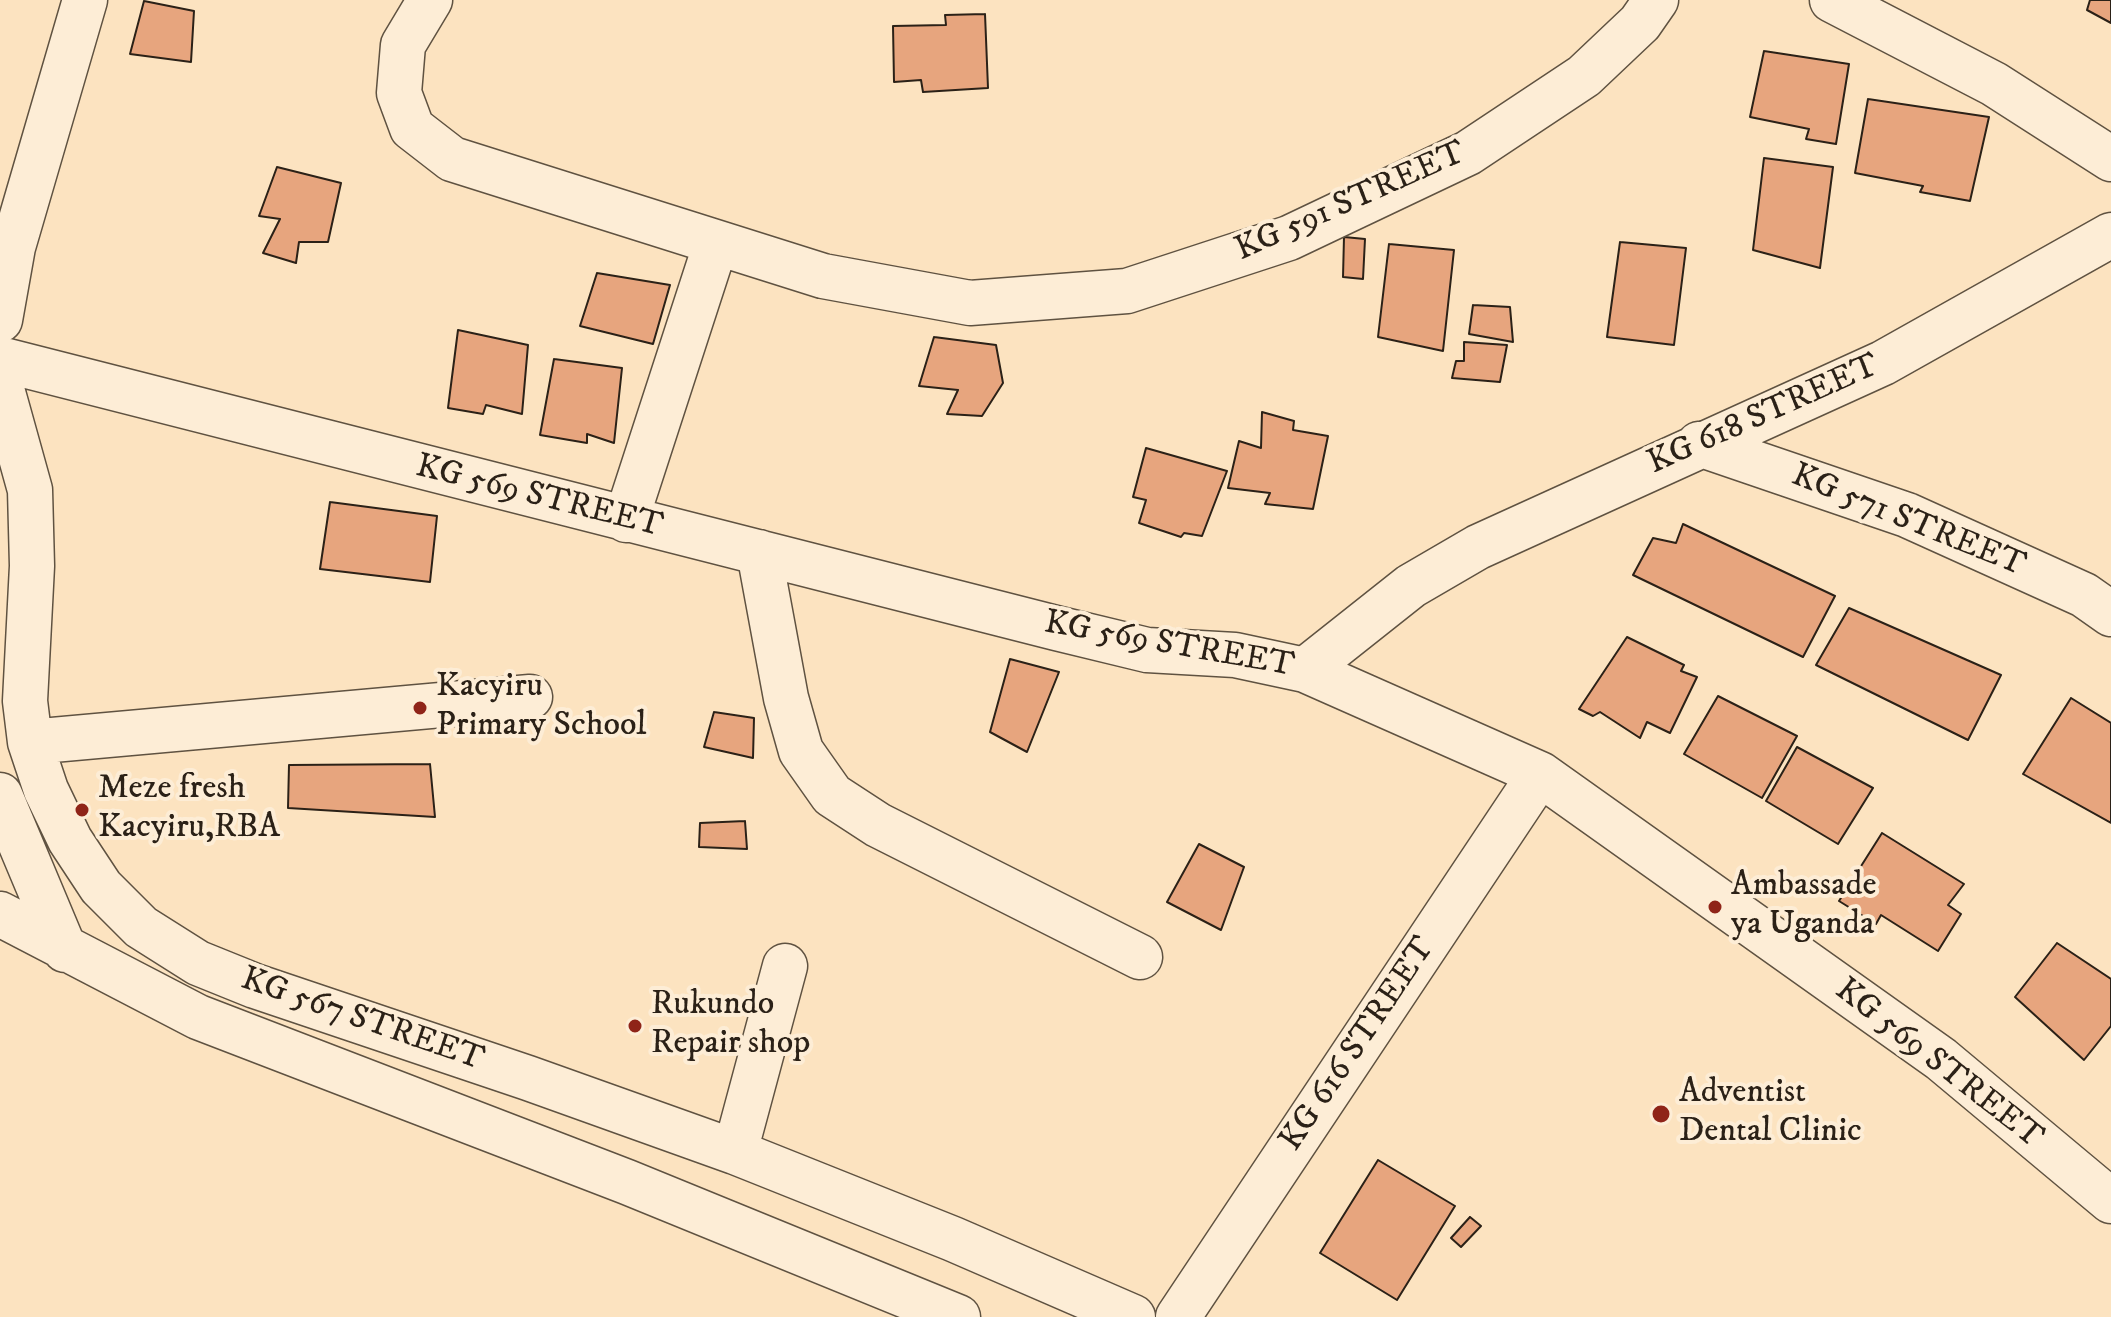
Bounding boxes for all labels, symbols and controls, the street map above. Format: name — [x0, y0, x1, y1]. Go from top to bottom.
street label: KG 591 STREET — [1230, 134, 1472, 272]
street label: KG 618 STREET — [1642, 347, 1886, 485]
street label: KG 569 STREET — [411, 448, 667, 548]
street label: KG 571 STREET — [1785, 456, 2031, 588]
street label: KG 569 STREET — [1041, 604, 1297, 688]
place label: Kacyiru Primary School — [436, 668, 647, 748]
marker: Kacyiru Primary School — [411, 699, 429, 717]
place label: Meze fresh Kacyiru,RBA — [98, 770, 280, 850]
marker: Meze fresh Kacyiru,RBA — [73, 801, 91, 819]
place label: Ambassade ya Uganda — [1731, 867, 1877, 946]
marker: Ambassade ya Uganda — [1706, 898, 1724, 916]
street label: KG 616 STREET — [1272, 930, 1446, 1160]
street label: KG 567 STREET — [235, 960, 489, 1082]
street label: KG 569 STREET — [1826, 971, 2050, 1159]
place label: Rukundo Repair shop — [651, 986, 810, 1066]
marker: Rukundo Repair shop — [626, 1017, 644, 1035]
place label: Adventist Dental Clinic — [1679, 1074, 1862, 1154]
marker: Adventist Dental Clinic — [1650, 1103, 1672, 1125]

